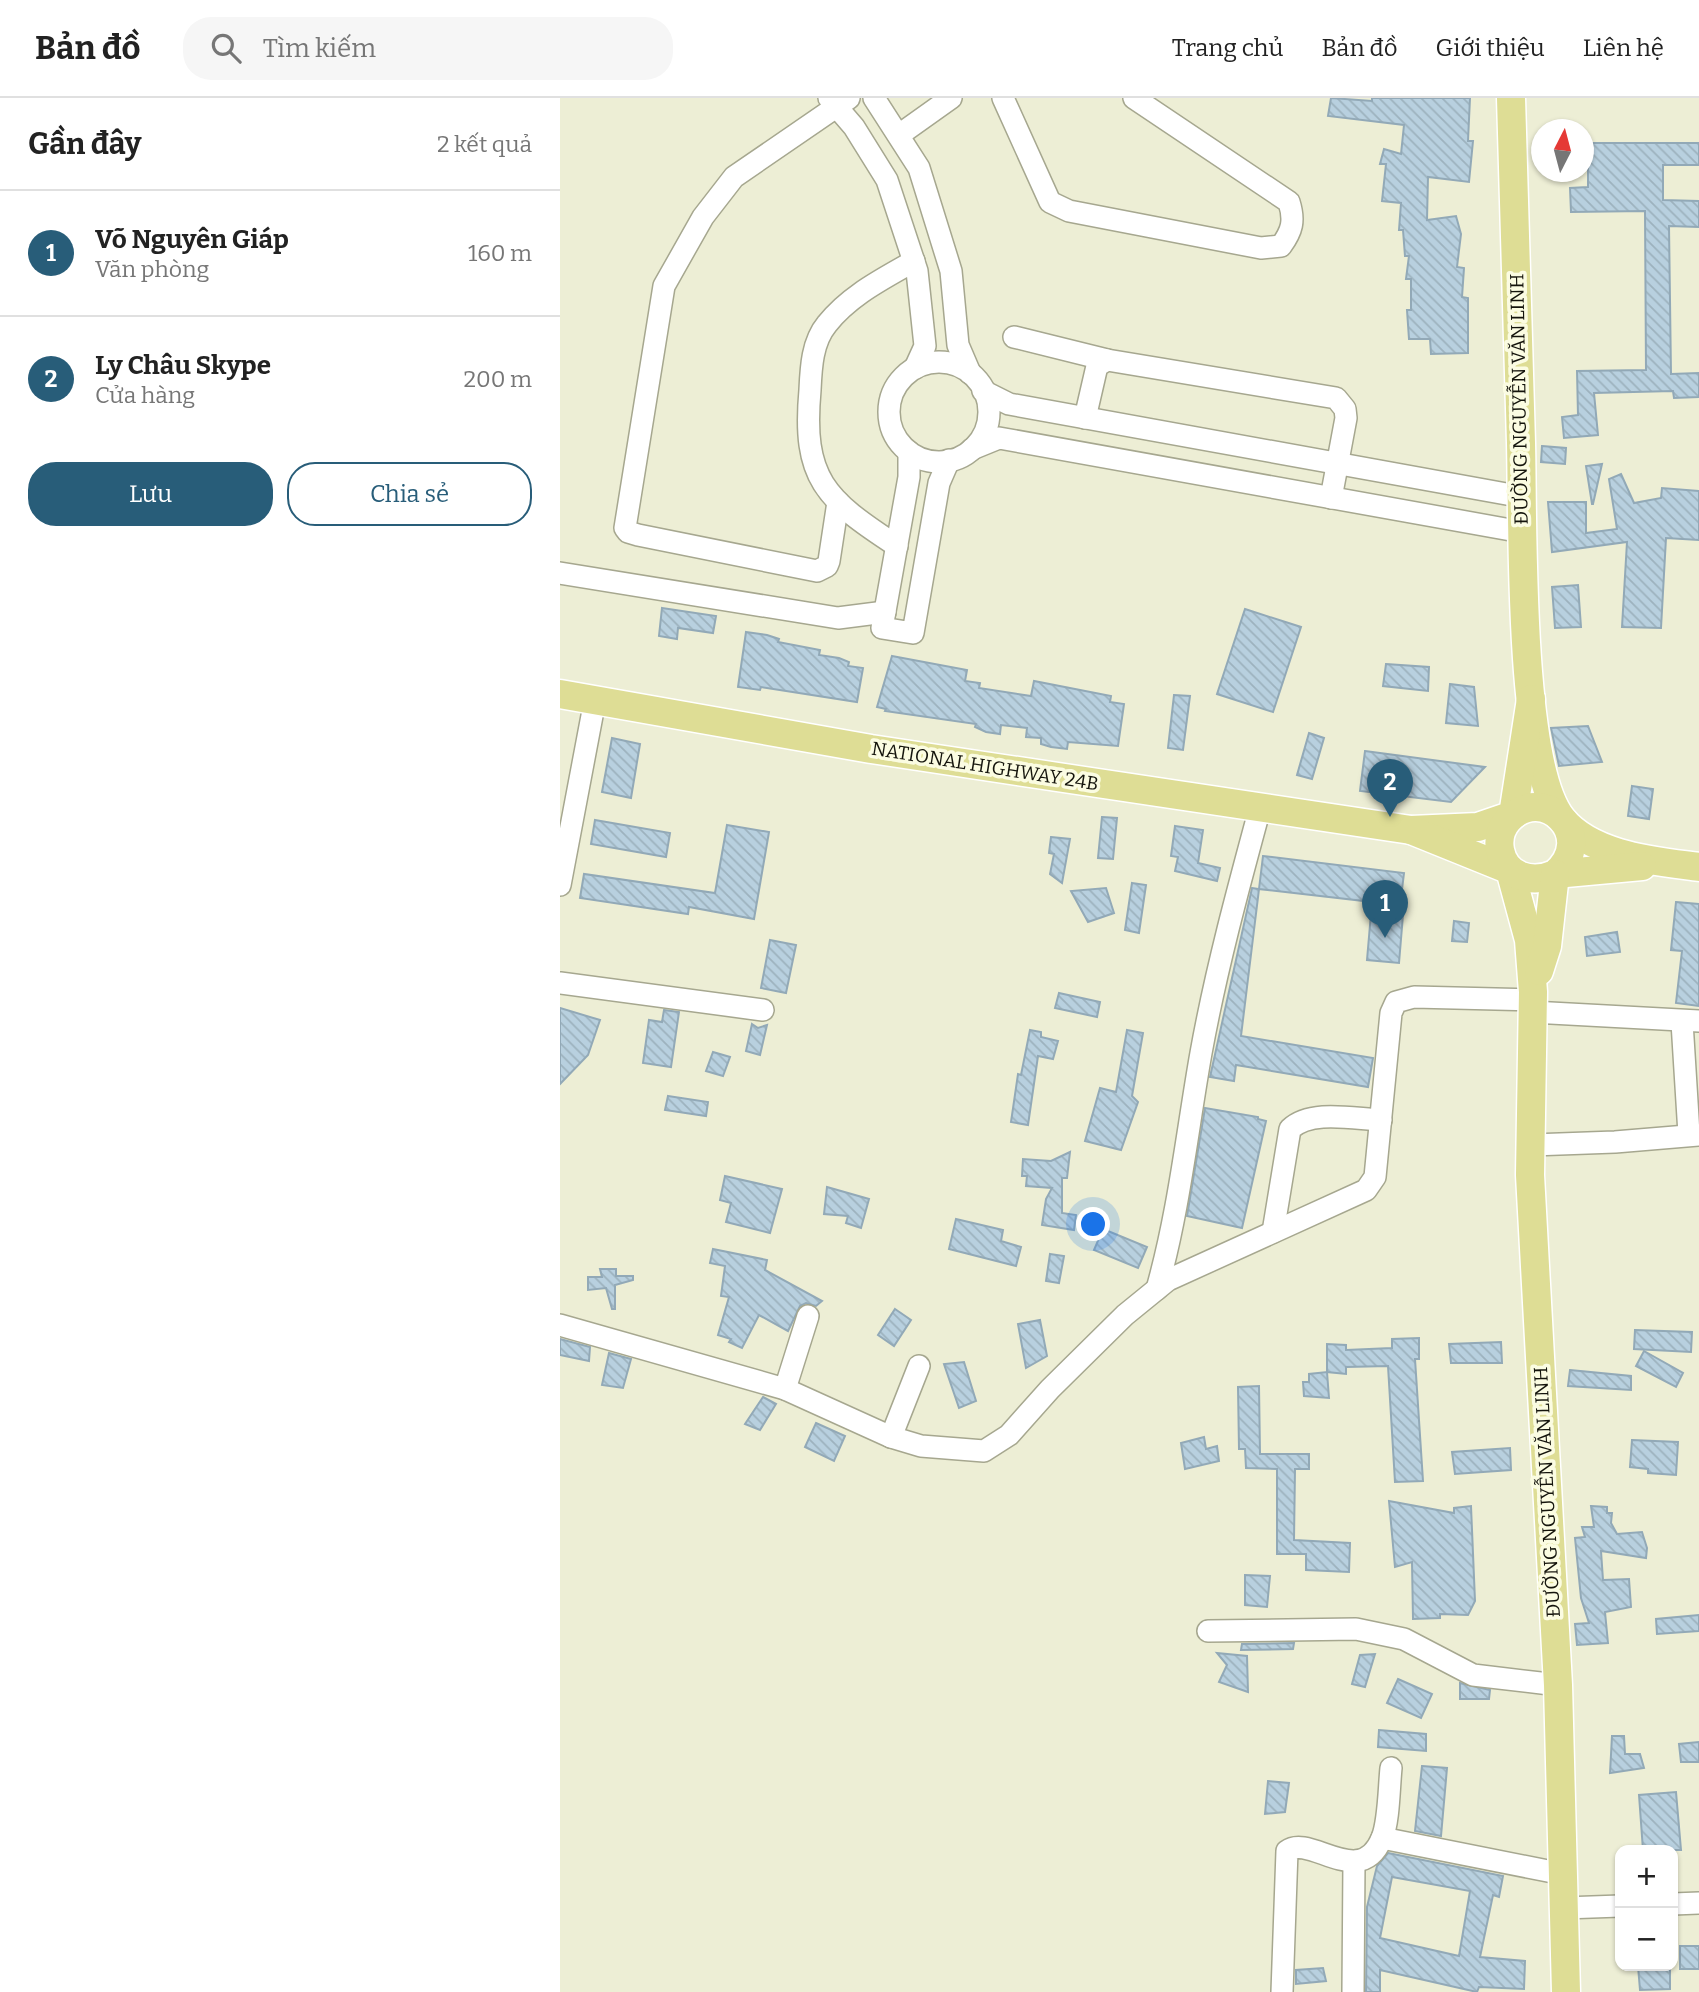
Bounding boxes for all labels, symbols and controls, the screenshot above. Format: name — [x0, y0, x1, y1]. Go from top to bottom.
search box — [183, 17, 673, 80]
text: Bản đồ — [35, 28, 141, 68]
icon: search — [207, 29, 245, 67]
text: Tìm kiếm — [263, 33, 376, 64]
text: Trang chủ — [1172, 34, 1283, 62]
text: Bản đồ — [1321, 34, 1398, 62]
text: Giới thiệu — [1436, 34, 1545, 62]
text: Liên hệ — [1583, 34, 1664, 62]
north arrow — [1531, 119, 1594, 182]
text: Gần đây — [28, 126, 141, 162]
text: 2 kết quả — [437, 130, 532, 158]
text: Võ Nguyên Giáp — [95, 224, 289, 255]
text: 1 — [46, 239, 56, 267]
text: 160 m — [468, 239, 532, 267]
text: Văn phòng — [95, 255, 209, 283]
street label: ĐƯỜNG NGUYỄN VĂN LINH — [1504, 273, 1533, 525]
text: Ly Châu Skype — [95, 350, 271, 381]
text: 2 — [45, 365, 57, 393]
text: 200 m — [463, 365, 532, 393]
text: Cửa hàng — [95, 381, 195, 409]
button: Lưu — [28, 462, 273, 526]
button: Chia sẻ — [287, 462, 532, 526]
street label: NATIONAL HIGHWAY 24B — [870, 737, 1100, 795]
pin: 2 — [1367, 759, 1413, 817]
pin: 1 — [1362, 880, 1408, 938]
your location — [1076, 1207, 1110, 1241]
street label: ĐƯỜNG NGUYỄN VĂN LINH — [1528, 1366, 1565, 1618]
map controls — [1615, 1845, 1678, 1971]
button: + — [1615, 1845, 1678, 1908]
button: − — [1615, 1908, 1678, 1971]

